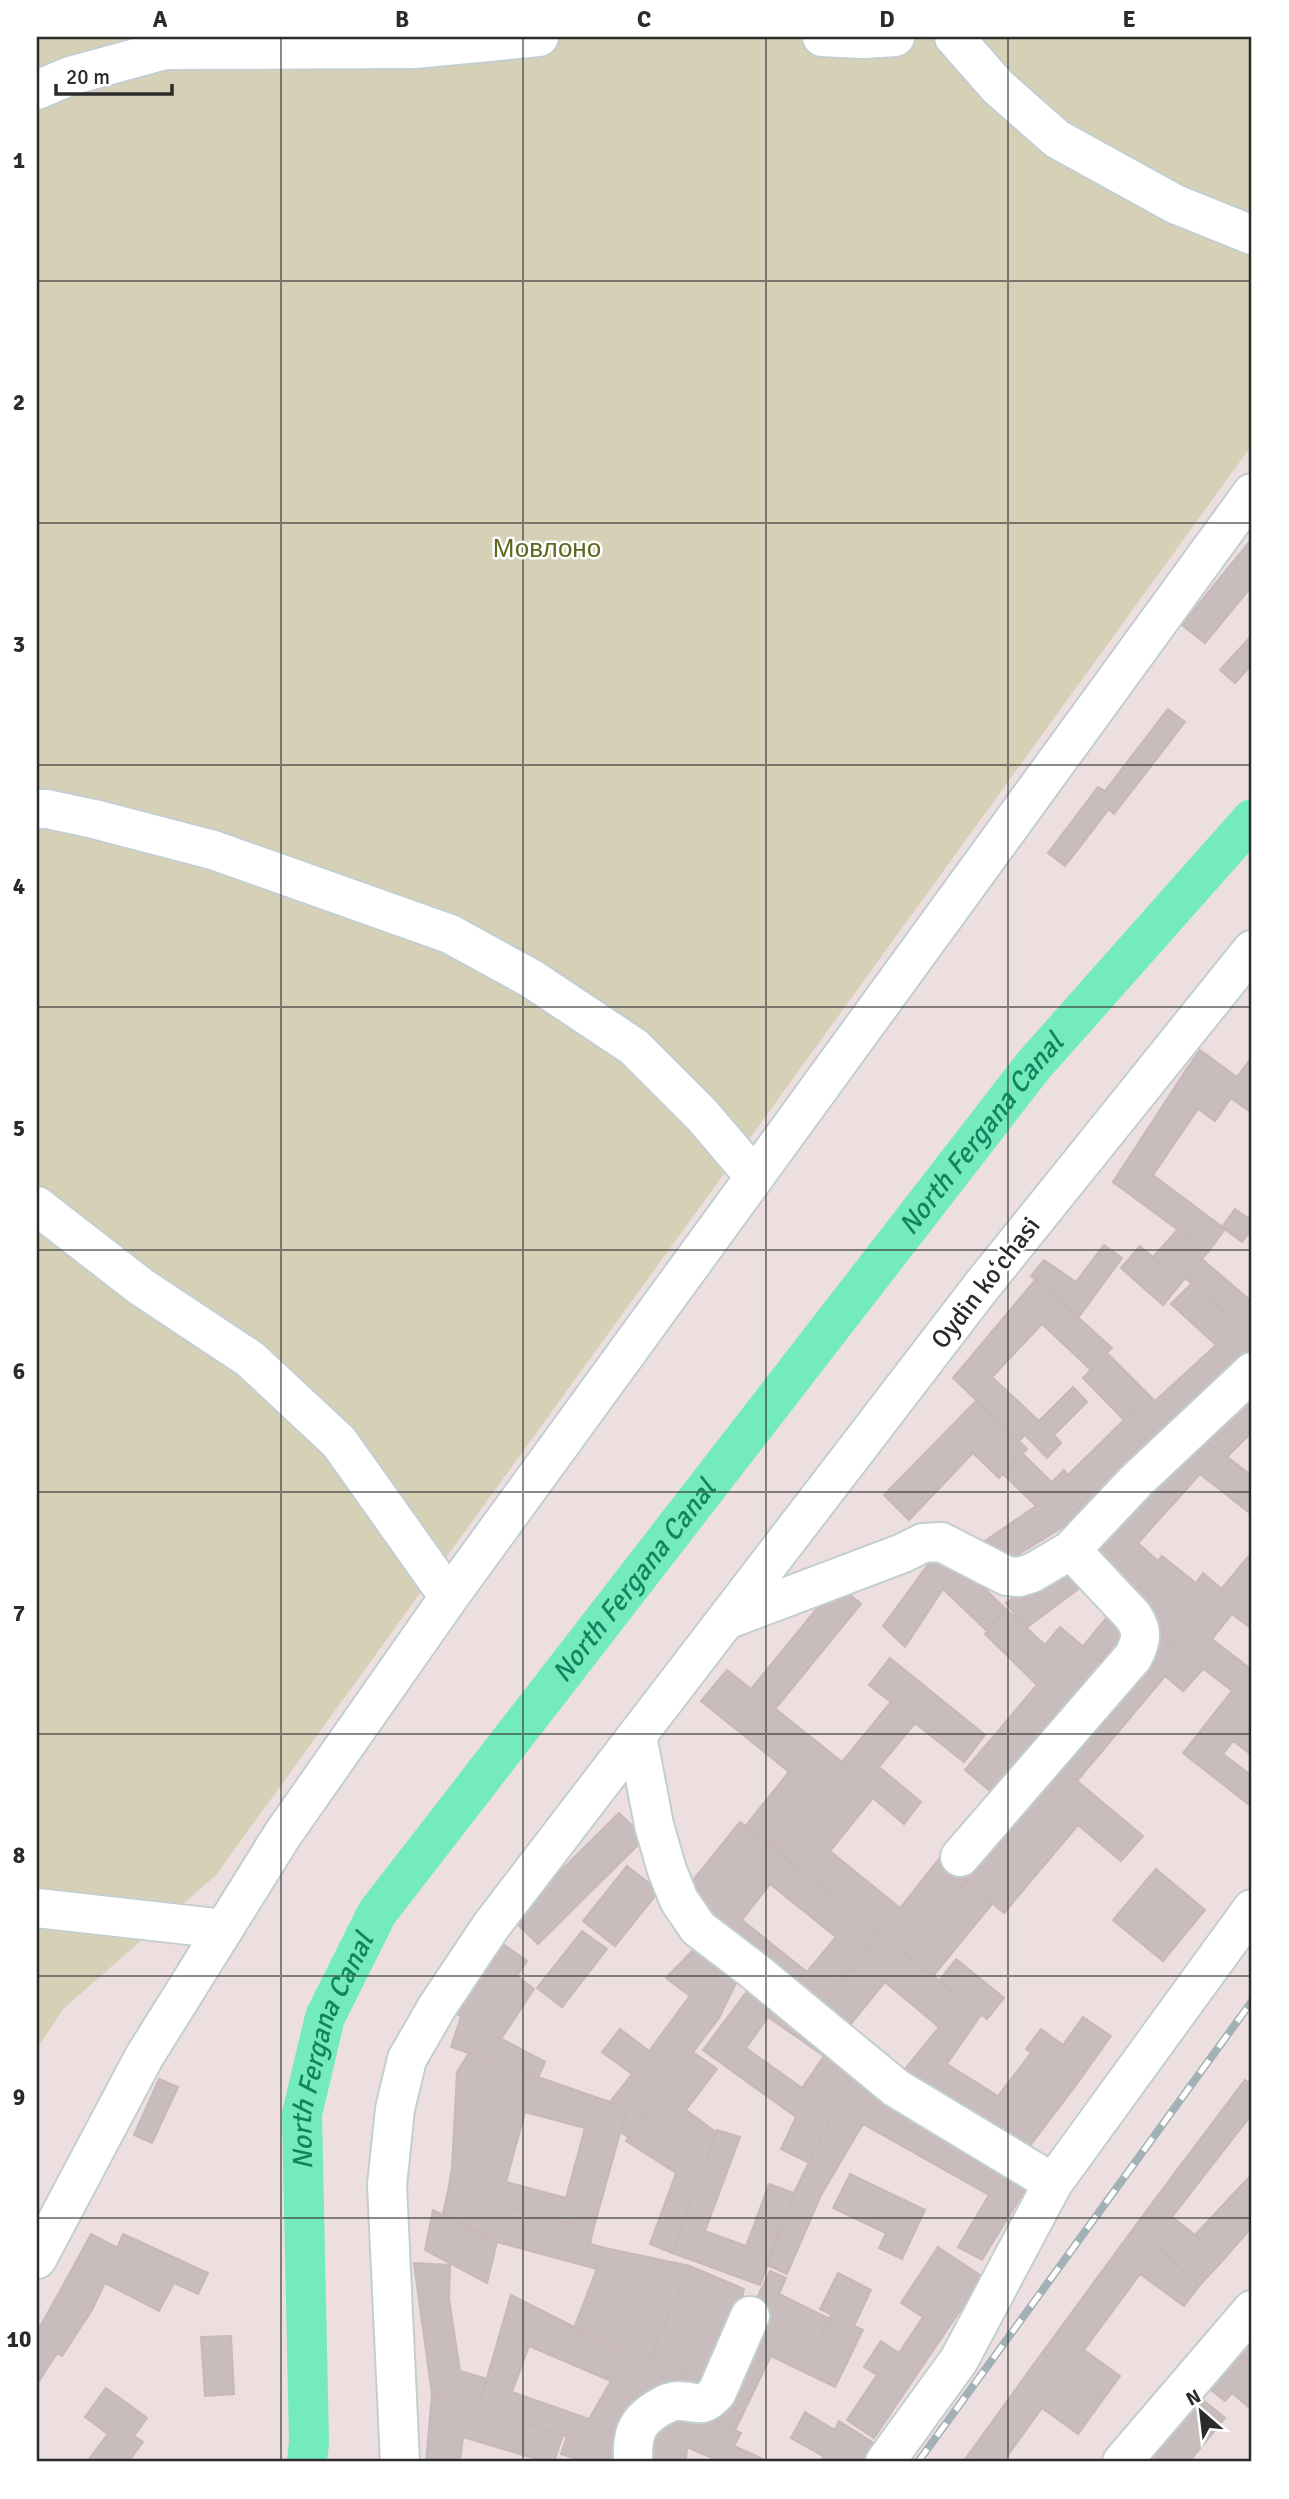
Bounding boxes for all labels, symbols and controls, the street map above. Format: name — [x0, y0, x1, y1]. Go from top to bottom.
text: A — [153, 5, 168, 34]
text: B — [395, 5, 409, 34]
text: C — [637, 5, 651, 34]
text: D — [879, 5, 895, 34]
text: E — [1122, 5, 1136, 34]
scale bar — [56, 52, 172, 96]
text: 20 m — [66, 64, 110, 90]
text: 1 — [13, 146, 25, 175]
text: 2 — [13, 388, 25, 417]
park label: Мовлоно — [493, 533, 601, 565]
text: 3 — [13, 630, 25, 659]
text: 4 — [13, 872, 25, 901]
water label: North Fergana Canal — [892, 1025, 1072, 1242]
text: 5 — [13, 1114, 25, 1143]
street label: Oydin koʻchasi — [925, 1211, 1047, 1355]
text: 6 — [13, 1357, 25, 1386]
water label: North Fergana Canal — [545, 1472, 724, 1689]
text: 7 — [13, 1599, 25, 1628]
text: 8 — [13, 1841, 25, 1870]
water label: North Fergana Canal — [285, 1926, 382, 2170]
text: 9 — [13, 2083, 25, 2112]
text: 10 — [7, 2325, 31, 2354]
north arrow — [1166, 2376, 1236, 2446]
text: N — [1182, 2384, 1205, 2412]

